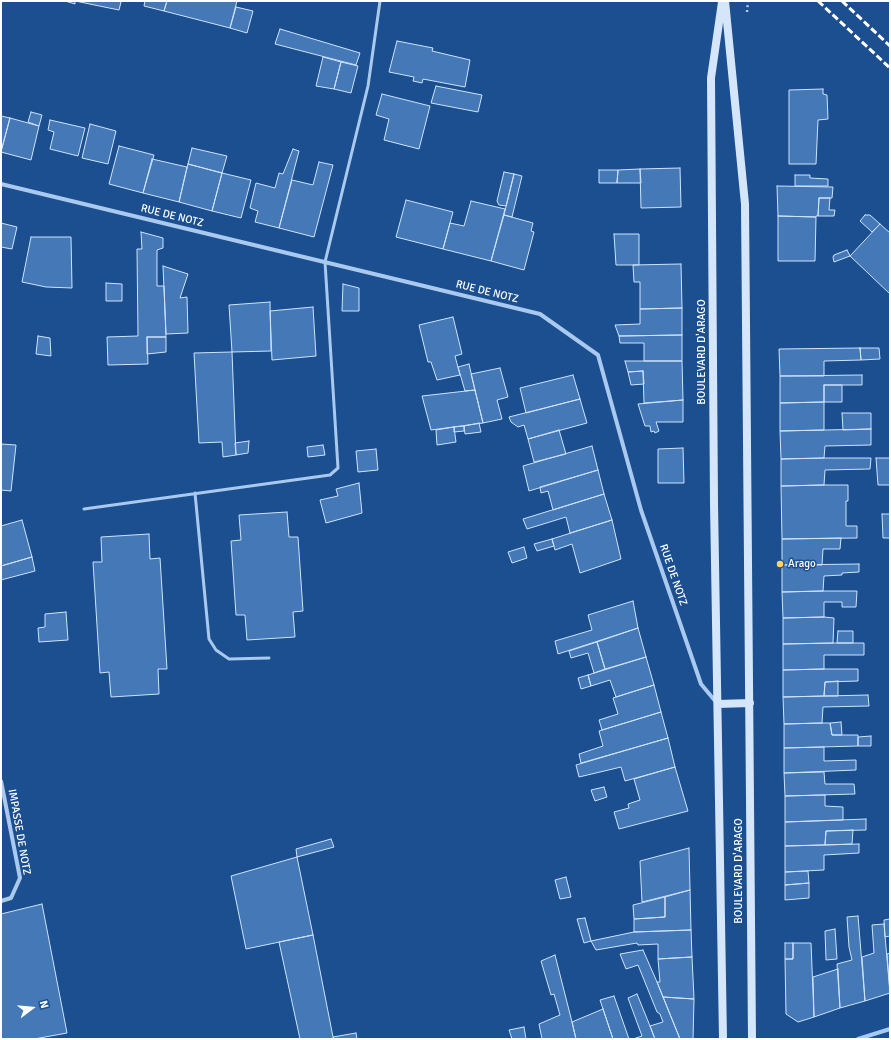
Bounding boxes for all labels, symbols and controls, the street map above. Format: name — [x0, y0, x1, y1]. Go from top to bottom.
street label: RUE DE NOTZ — [139, 202, 205, 230]
street label: RUE DE NOTZ — [454, 278, 520, 306]
street label: BOULEVARD D'ARAGO — [695, 299, 709, 405]
street label: RUE DE NOTZ — [656, 542, 690, 608]
place label: Arago — [788, 557, 816, 571]
marker: Arago — [775, 559, 785, 569]
street label: IMPASSE DE NOTZ — [5, 788, 33, 876]
street label: BOULEVARD D'ARAGO — [732, 818, 746, 924]
north arrow — [12, 988, 52, 1028]
text: N — [37, 999, 51, 1010]

